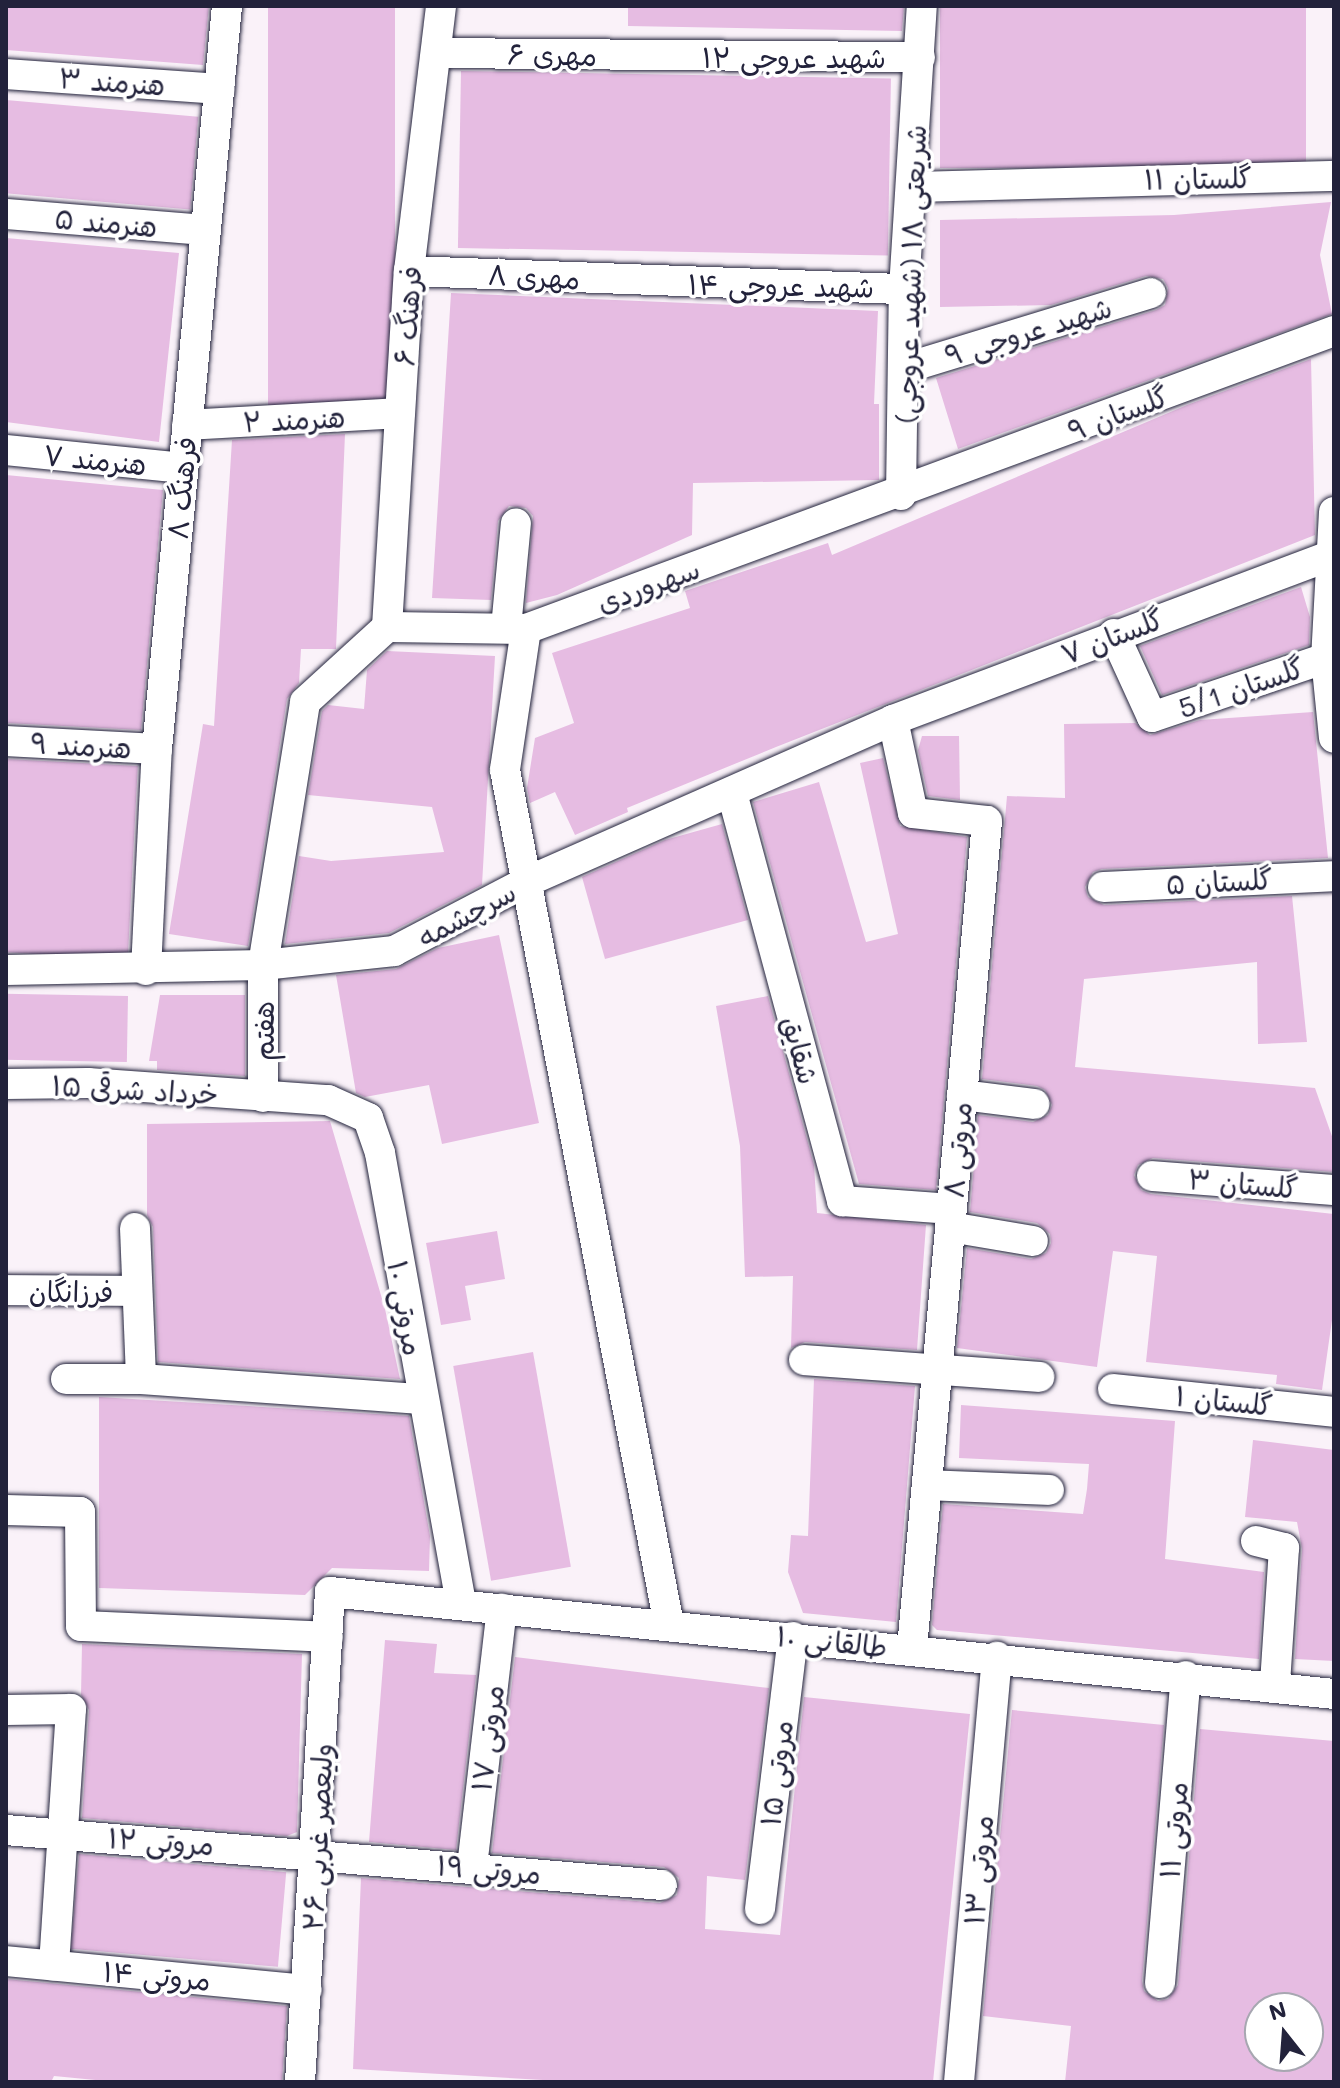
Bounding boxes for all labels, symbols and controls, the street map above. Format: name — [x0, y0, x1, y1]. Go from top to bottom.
street label: مهری ۶ — [507, 36, 597, 72]
street label: شهید عروجی ۱۲ — [702, 40, 886, 74]
street label: هنرمند ۳ — [58, 61, 166, 101]
street label: شریعتی ۱۸ (شهید عروجی) — [888, 124, 932, 424]
street label: گلستان ۱۱ — [1144, 160, 1252, 196]
street label: هنرمند ۵ — [53, 201, 159, 243]
street label: مهری ۸ — [487, 257, 581, 295]
street label: فرهنگ ۶ — [387, 265, 427, 367]
street label: شهید عروجی ۱۴ — [688, 267, 874, 303]
street label: شهید عروجی ۹ — [941, 290, 1115, 372]
street label: گلستان ۹ — [1063, 379, 1173, 447]
street label: هنرمند ۲ — [242, 400, 346, 438]
street label: فرهنگ ۸ — [160, 435, 202, 541]
street label: هنرمند ۷ — [42, 437, 148, 481]
street label: سهروردی — [592, 551, 704, 619]
street label: گلستان ۷ — [1056, 601, 1168, 671]
street label: گلستان 5/1 — [1174, 650, 1308, 724]
street label: هنرمند ۹ — [30, 726, 132, 764]
street label: گلستان ۵ — [1165, 861, 1273, 901]
street label: سرچشمه — [411, 874, 521, 954]
street label: هفتم — [246, 1001, 280, 1061]
street label: شقایق — [776, 1012, 826, 1088]
street label: ۱۵ خرداد شرقی — [51, 1068, 219, 1110]
street label: مروتی ۸ — [936, 1101, 978, 1199]
street label: گلستان ۳ — [1187, 1161, 1299, 1205]
street label: مروتی ۱۰ — [381, 1258, 431, 1358]
street label: فرزانگان — [29, 1274, 113, 1308]
street label: گلستان ۱ — [1174, 1378, 1274, 1422]
street label: طالقانی ۱۰ — [775, 1618, 889, 1664]
street label: مروتی ۱۷ — [464, 1683, 510, 1793]
street label: مروتی ۱۵ — [753, 1718, 799, 1828]
street label: ولیعصر غربی ۲۶ — [295, 1742, 339, 1932]
street label: مروتی ۱۱ — [1152, 1780, 1194, 1880]
street label: مروتی ۱۳ — [956, 1814, 1000, 1926]
street label: مروتی ۱۲ — [107, 1821, 215, 1861]
street label: مروتی ۱۹ — [435, 1848, 543, 1890]
street label: مروتی ۱۴ — [102, 1954, 212, 1996]
north arrow — [1244, 1992, 1324, 2072]
text: N — [1265, 1994, 1290, 2027]

